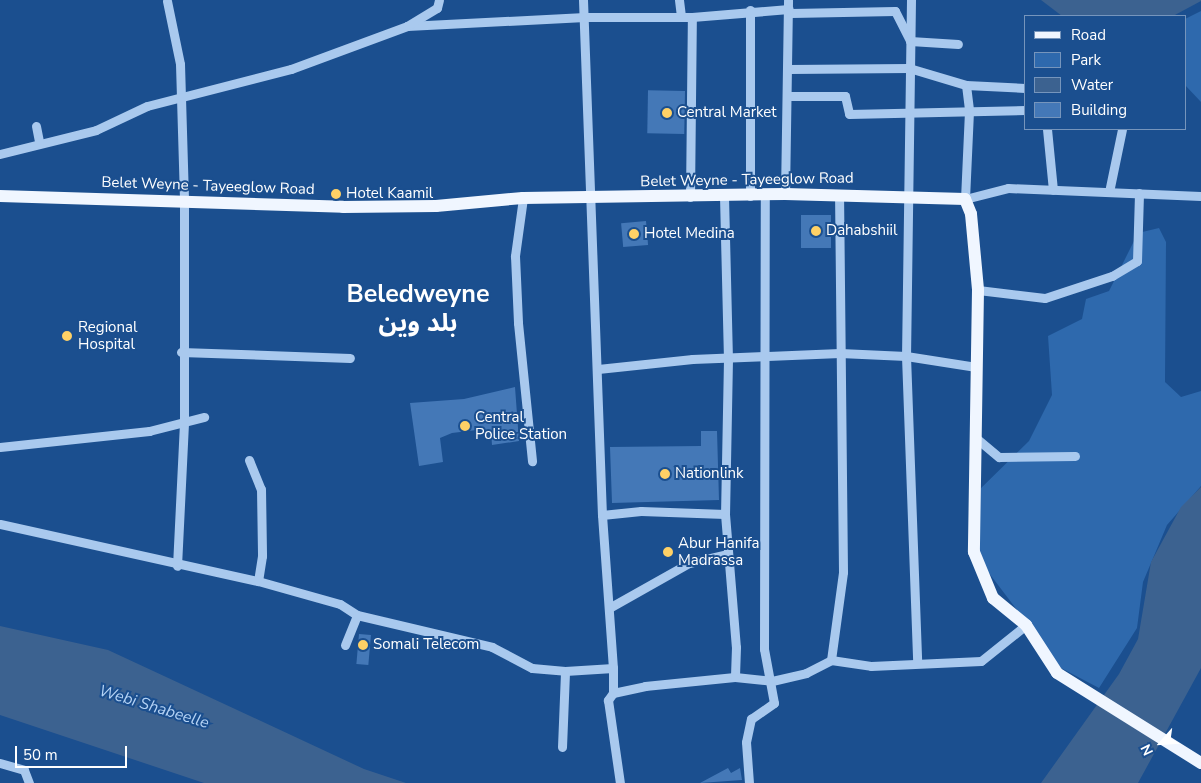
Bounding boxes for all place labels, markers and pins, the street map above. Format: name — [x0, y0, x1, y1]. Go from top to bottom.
place label: Central Market — [677, 104, 777, 122]
marker: Central Market — [661, 107, 673, 119]
place label: Hotel Kaamil — [346, 185, 433, 203]
marker: Hotel Kaamil — [330, 188, 342, 200]
place label: Dahabshiil — [826, 222, 897, 240]
place label: Hotel Medina — [644, 225, 735, 243]
marker: Dahabshiil — [810, 225, 822, 237]
marker: Hotel Medina — [628, 228, 640, 240]
place label: Regional Hospital — [78, 318, 137, 353]
marker: Regional Hospital — [60, 329, 74, 343]
place label: Central Police Station — [475, 408, 567, 443]
marker: Central Police Station — [459, 420, 471, 432]
place label: Nationlink — [675, 465, 744, 483]
marker: Nationlink — [659, 468, 671, 480]
place label: Abur Hanifa Madrassa — [678, 534, 760, 569]
marker: Abur Hanifa Madrassa — [662, 546, 674, 558]
place label: Somali Telecom — [373, 636, 479, 654]
marker: Somali Telecom — [357, 639, 369, 651]

